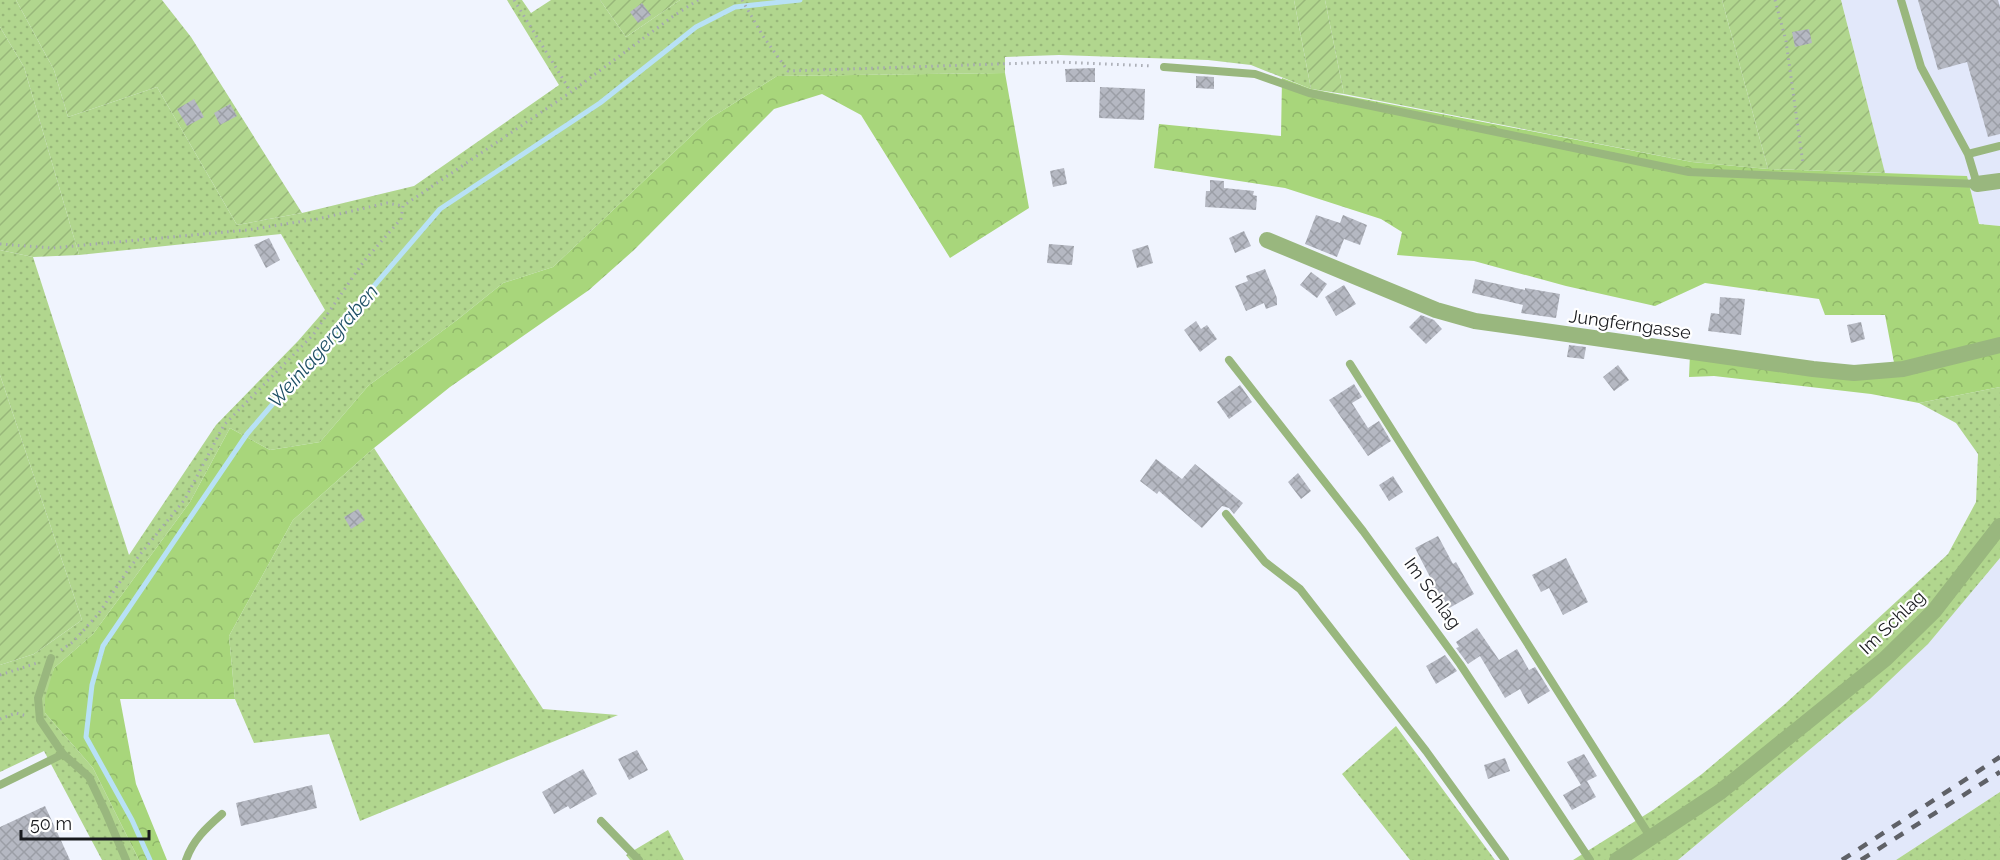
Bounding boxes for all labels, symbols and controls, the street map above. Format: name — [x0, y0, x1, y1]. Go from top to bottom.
water label: Weinlagergraben — [263, 279, 383, 413]
street label: Jungferngasse — [1568, 305, 1693, 343]
street label: Im Schlag — [1400, 553, 1466, 633]
street label: Im Schlag — [1855, 586, 1929, 658]
scale bar — [21, 803, 148, 841]
text: 50 m — [30, 813, 72, 834]

